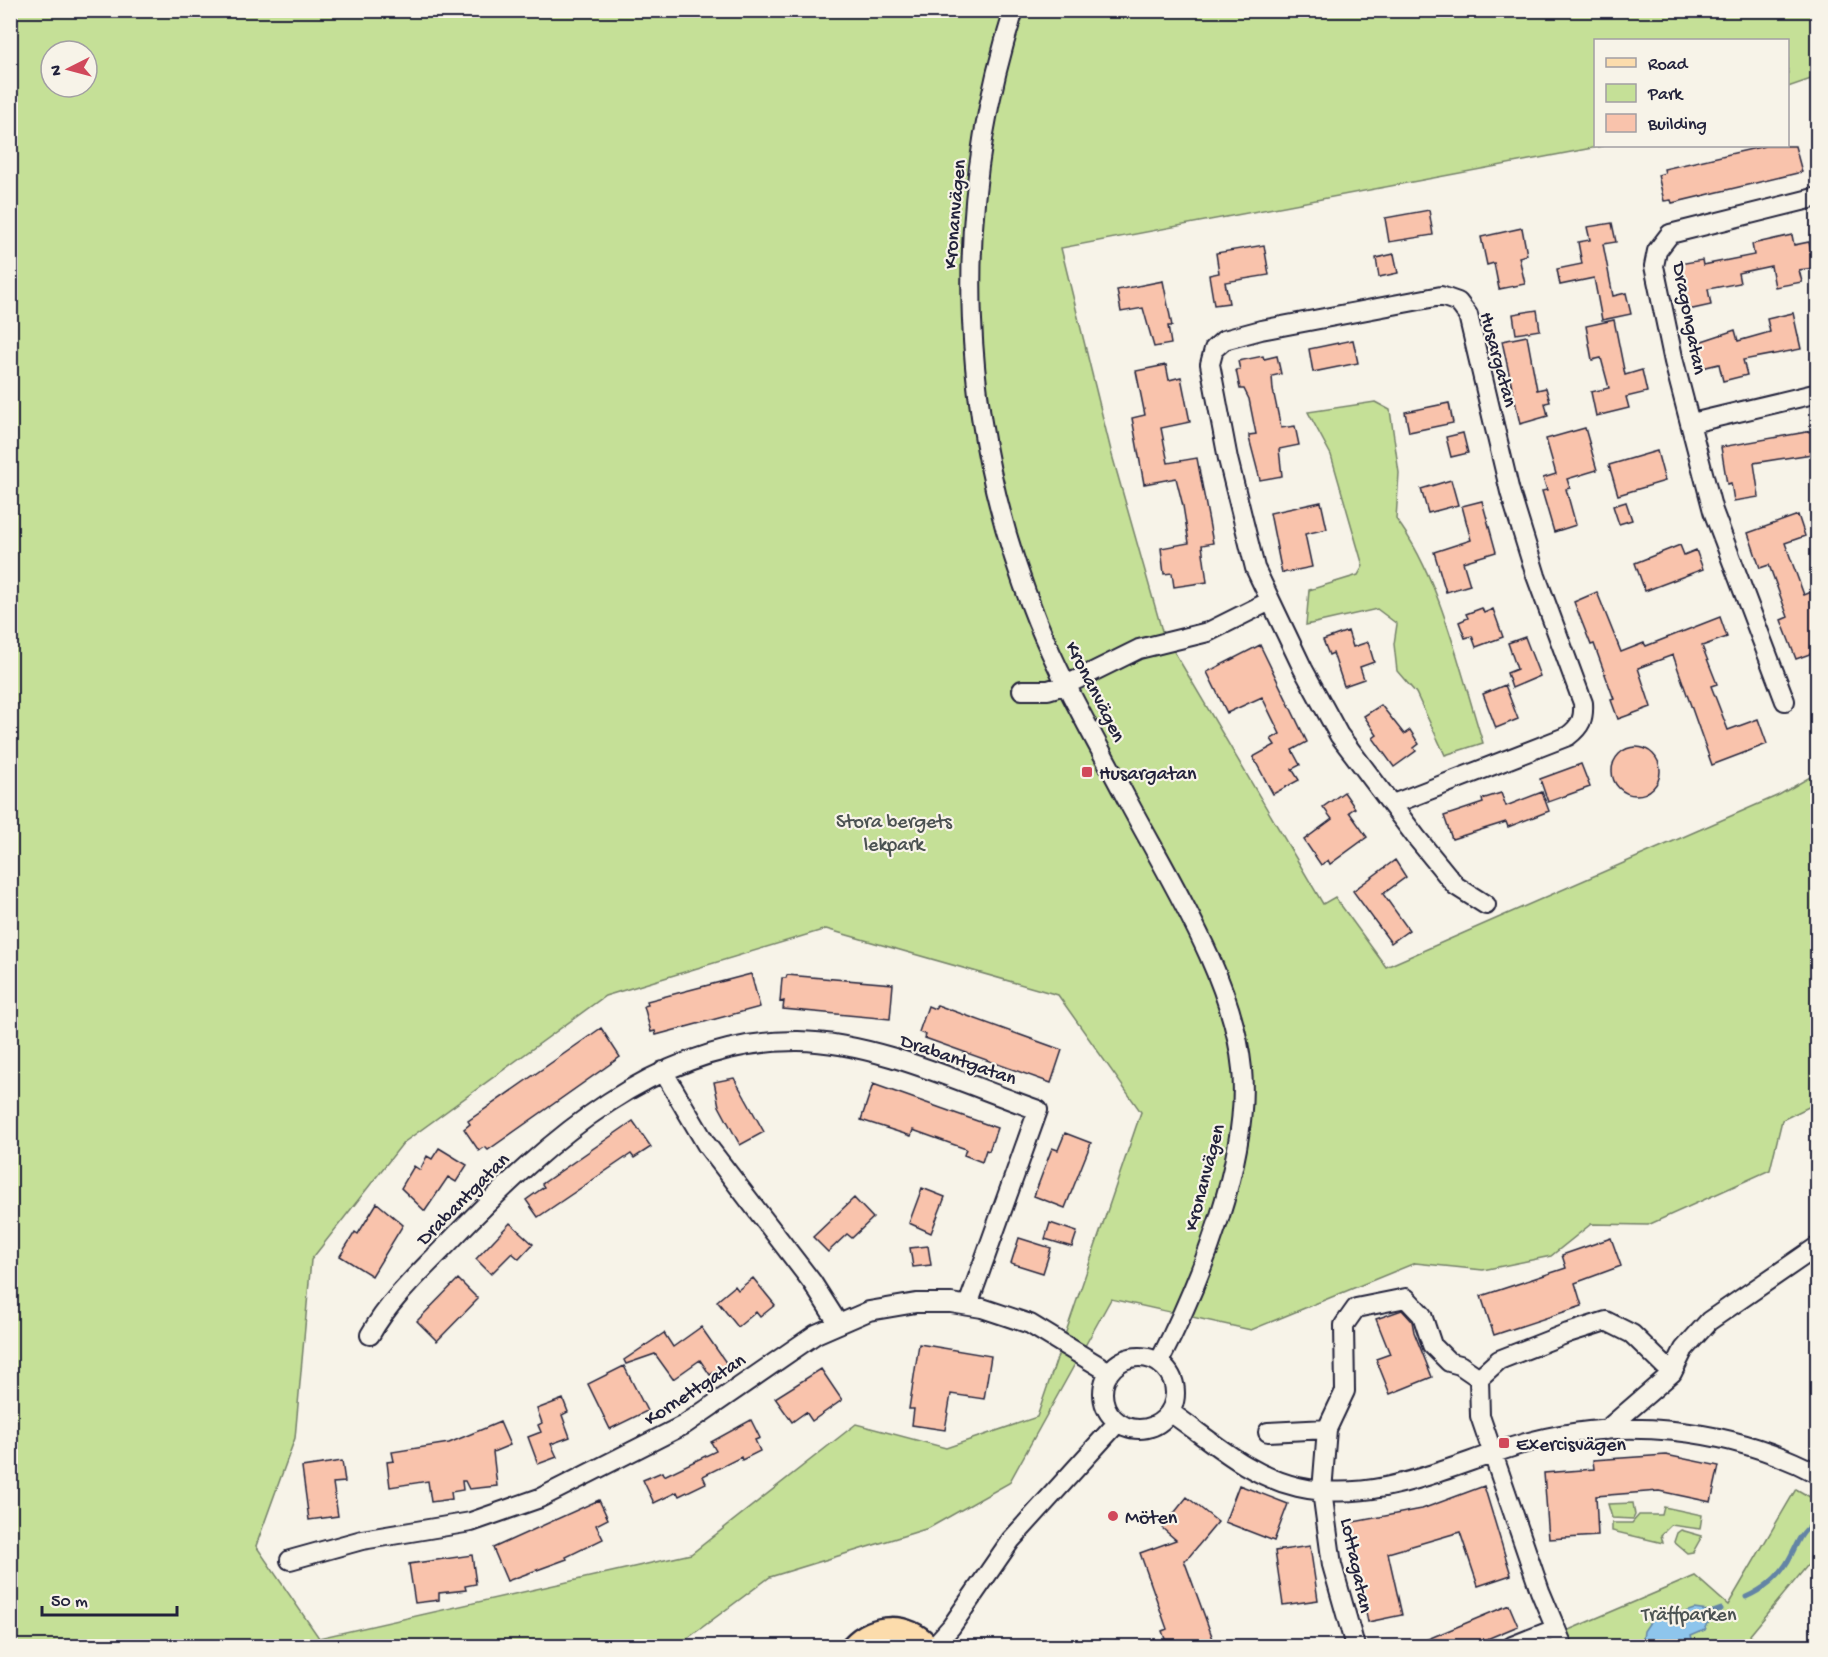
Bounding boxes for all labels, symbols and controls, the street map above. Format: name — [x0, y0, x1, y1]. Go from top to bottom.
north arrow — [39, 39, 99, 99]
legend — [1594, 39, 1789, 147]
text: Road — [1648, 55, 1689, 76]
text: N — [48, 63, 68, 76]
text: Park — [1647, 85, 1684, 106]
text: Building — [1647, 115, 1707, 136]
street label: Kronanvägen — [940, 158, 973, 270]
street label: Dragongatan — [1665, 259, 1710, 377]
street label: Husargatan — [1473, 310, 1520, 410]
street label: Kronanvägen — [1059, 638, 1129, 747]
place label: Husargatan — [1099, 764, 1197, 787]
marker: Husargatan — [1080, 765, 1094, 779]
park label: Stora bergets lekpark — [836, 812, 953, 858]
street label: Drabantgatan — [895, 1030, 1020, 1092]
street label: Kronanvägen — [1181, 1121, 1232, 1234]
street label: Drabantgatan — [412, 1149, 516, 1253]
street label: Kornettgatan — [641, 1349, 751, 1432]
place label: Exercisvägen — [1516, 1435, 1626, 1458]
marker: Exercisvägen — [1497, 1436, 1511, 1450]
place label: Möten — [1125, 1508, 1178, 1531]
marker: Möten — [1106, 1509, 1120, 1523]
street label: Lottagatan — [1333, 1516, 1376, 1616]
scale bar — [42, 1579, 177, 1617]
text: 50 m — [51, 1592, 88, 1613]
park label: Träffparken — [1641, 1605, 1737, 1628]

